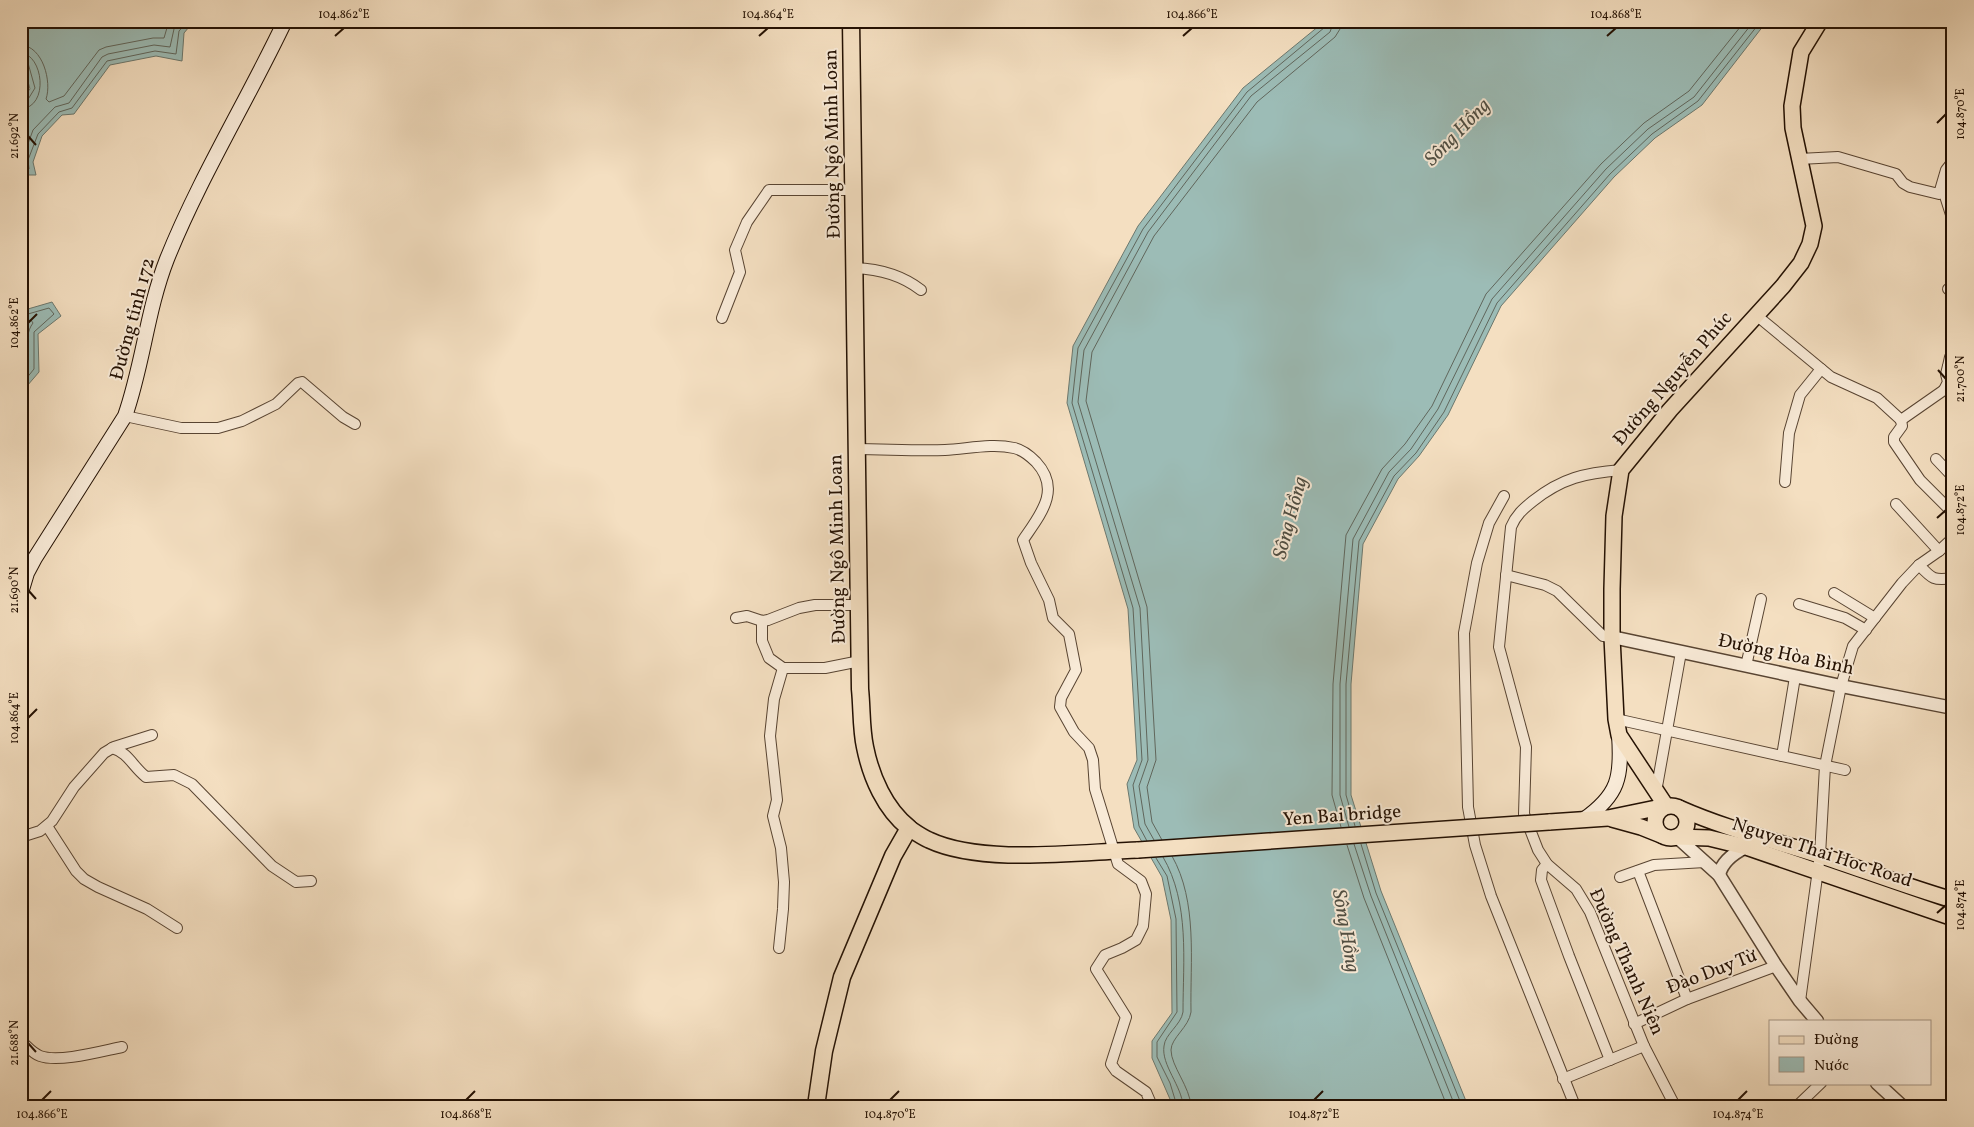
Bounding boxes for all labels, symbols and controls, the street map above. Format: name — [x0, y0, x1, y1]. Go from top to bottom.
text: 104.862°E — [318, 7, 370, 23]
text: 104.864°E — [742, 7, 794, 23]
text: 104.866°E — [1166, 7, 1218, 23]
text: 104.868°E — [1590, 7, 1642, 23]
street label: Đường Ngô Minh Loan — [818, 49, 848, 239]
text: 104.870°E — [1953, 88, 1969, 140]
water label: Sông Hồng — [1419, 93, 1497, 173]
text: 21.692°N — [7, 113, 23, 159]
street label: Đường tỉnh 172 — [104, 255, 162, 383]
text: 104.862°E — [7, 297, 23, 349]
street label: Đường Nguyễn Phúc — [1607, 306, 1739, 452]
text: 21.700°N — [1953, 355, 1969, 402]
street label: Đường Ngô Minh Loan — [823, 454, 853, 644]
water label: Sông Hồng — [1267, 474, 1315, 562]
text: 104.872°E — [1953, 484, 1969, 536]
text: 21.690°N — [7, 566, 23, 613]
street label: Đường Hòa Bình — [1716, 628, 1856, 682]
text: 104.864°E — [7, 692, 23, 744]
street label: Yen Bai bridge — [1282, 799, 1402, 833]
street label: Nguyen Thai Hoc Road — [1728, 812, 1916, 894]
text: 104.874°E — [1953, 880, 1969, 930]
street label: Đường Thanh Niên — [1582, 884, 1670, 1040]
water label: Sông Hồng — [1324, 887, 1366, 975]
street label: Đào Duy Từ — [1663, 943, 1761, 1001]
text: 21.688°N — [7, 1020, 23, 1066]
legend — [1769, 1020, 1932, 1084]
text: Đường — [1814, 1030, 1859, 1051]
text: Nước — [1814, 1056, 1849, 1077]
text: 104.866°E — [16, 1107, 68, 1123]
text: 104.868°E — [440, 1107, 492, 1123]
text: 104.870°E — [864, 1107, 916, 1123]
text: 104.872°E — [1288, 1107, 1340, 1123]
text: 104.874°E — [1713, 1107, 1763, 1123]

